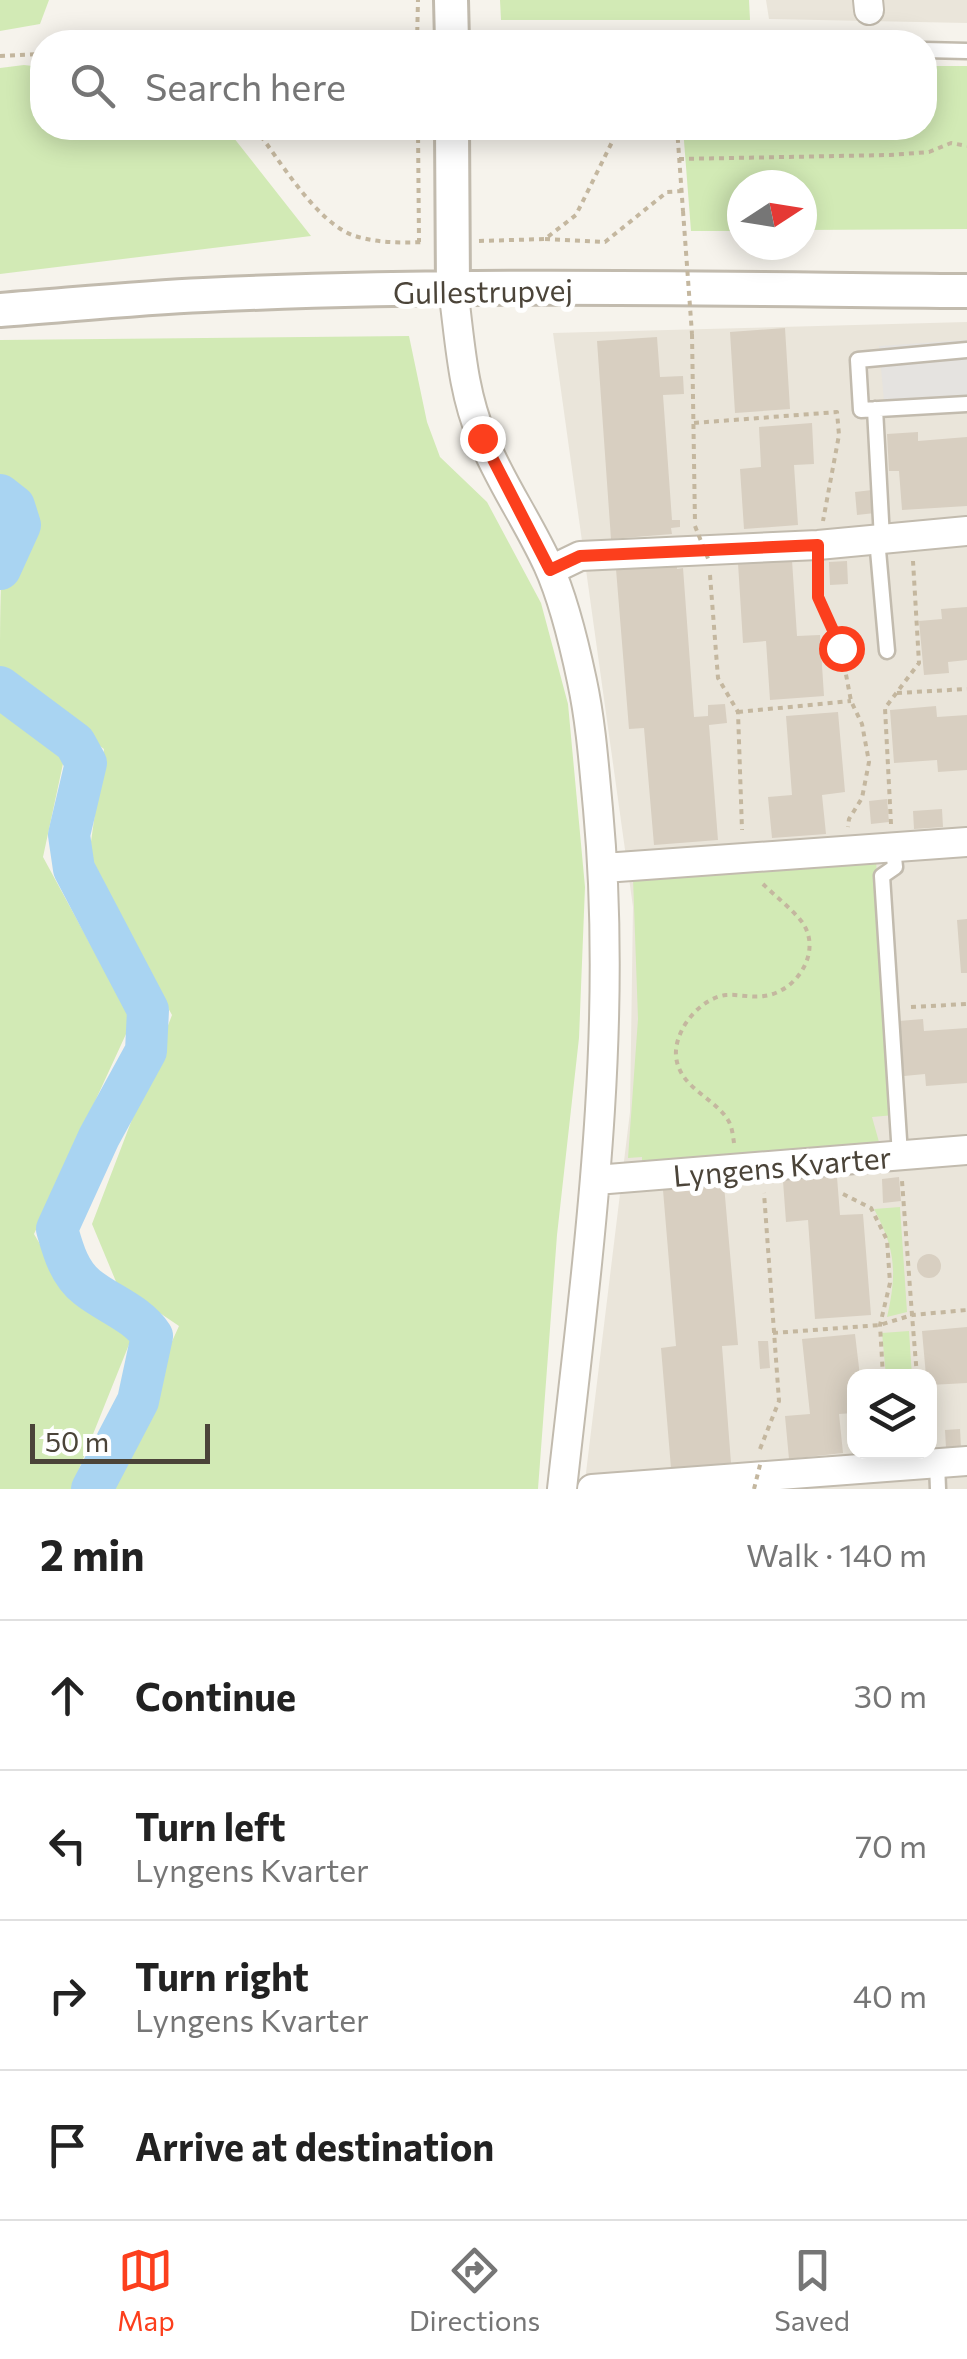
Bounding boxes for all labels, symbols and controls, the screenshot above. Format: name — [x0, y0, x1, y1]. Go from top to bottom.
search box — [30, 30, 937, 140]
icon: search — [65, 58, 120, 113]
text: Search here — [145, 62, 346, 109]
north arrow — [727, 170, 817, 260]
street label: Gullestrupvej — [393, 270, 573, 310]
route end — [460, 416, 506, 462]
route start — [819, 626, 865, 672]
street label: Lyngens Kvarter — [671, 1137, 893, 1193]
map controls — [847, 1369, 937, 1459]
button: layers — [847, 1369, 937, 1459]
scale bar — [30, 1419, 210, 1464]
text: 50 m — [45, 1424, 109, 1458]
text: 2 min — [40, 1528, 145, 1580]
text: Walk · 140 m — [746, 1534, 927, 1574]
icon: ahead — [40, 1668, 95, 1723]
text: Continue — [135, 1672, 296, 1719]
text: 30 m — [854, 1675, 927, 1715]
text: Turn left — [135, 1802, 286, 1849]
icon: left — [40, 1818, 95, 1873]
text: 70 m — [855, 1825, 927, 1865]
text: Lyngens Kvarter — [135, 1849, 369, 1889]
text: Turn right — [135, 1952, 309, 1999]
icon: right — [40, 1968, 95, 2023]
text: 40 m — [853, 1975, 927, 2015]
text: Lyngens Kvarter — [135, 1999, 369, 2039]
icon: arrive — [40, 2118, 95, 2173]
text: Arrive at destination — [135, 2122, 494, 2169]
tab: Map — [117, 2243, 175, 2337]
tab: Directions — [409, 2243, 540, 2337]
tab: Saved — [774, 2243, 850, 2337]

